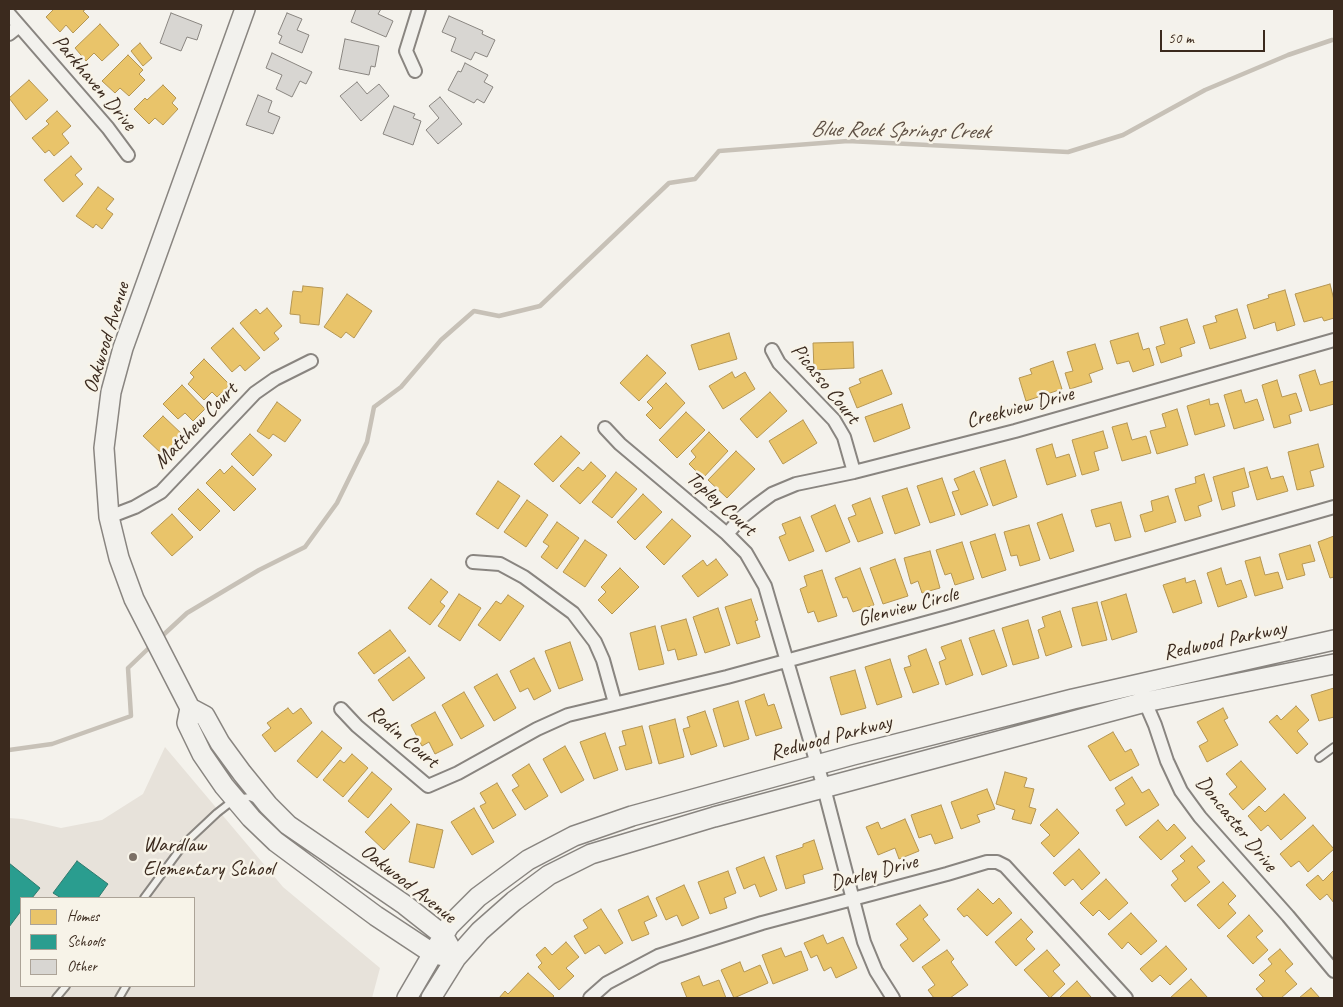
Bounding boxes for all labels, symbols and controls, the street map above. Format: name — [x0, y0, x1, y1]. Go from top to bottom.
scale bar — [1163, 20, 1268, 52]
text: 50 m — [1168, 29, 1194, 48]
street label: Parkhaven Drive — [47, 30, 141, 136]
water label: Blue Rock Springs Creek — [810, 116, 990, 146]
street label: Oakwood Avenue — [78, 280, 136, 396]
street label: Picasso Court — [785, 339, 865, 429]
street label: Matthew Court — [149, 378, 243, 474]
street label: Creekview Drive — [964, 382, 1076, 434]
street label: Topley Court — [681, 466, 761, 542]
street label: Glenview Circle — [855, 581, 961, 633]
street label: Redwood Parkway — [1161, 616, 1289, 666]
street label: Rodin Court — [362, 700, 444, 774]
street label: Redwood Parkway — [767, 710, 895, 766]
street label: Doncaster Drive — [1190, 771, 1282, 877]
place label: Wardlaw Elementary School — [143, 832, 274, 882]
street label: Oakwood Avenue — [355, 839, 461, 929]
street label: Darley Drive — [828, 849, 920, 897]
marker: Wardlaw Elementary School — [127, 851, 139, 863]
legend — [20, 897, 195, 987]
text: Homes — [67, 907, 99, 926]
text: Schools — [67, 932, 104, 951]
text: Other — [67, 957, 97, 976]

